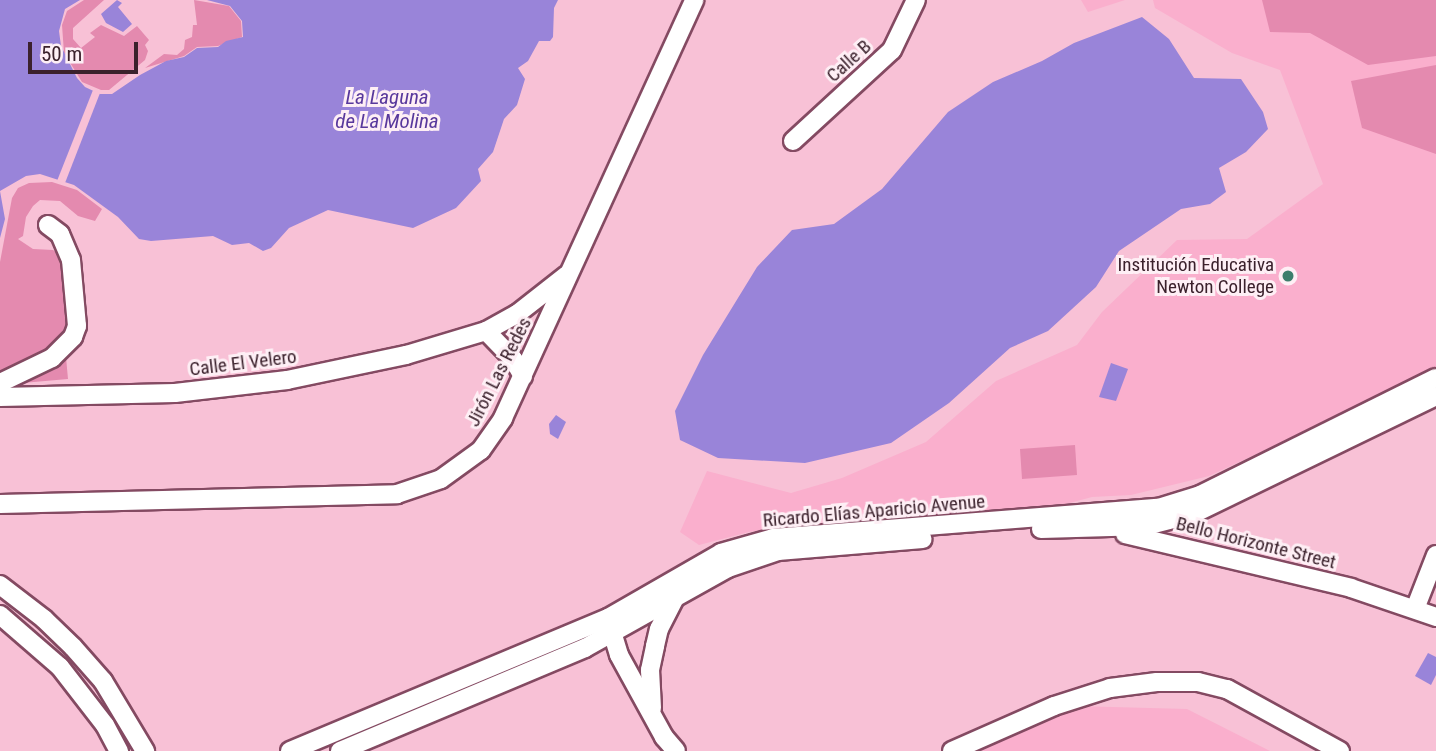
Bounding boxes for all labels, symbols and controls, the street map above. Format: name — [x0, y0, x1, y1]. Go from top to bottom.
scale bar — [32, 28, 142, 72]
street label: Calle B — [822, 35, 876, 87]
text: 50 m — [41, 42, 82, 66]
water label: La Laguna de La Molina — [335, 84, 439, 134]
place label: Institución Educativa Newton College — [1118, 254, 1274, 298]
marker: Institución Educativa Newton College — [1280, 268, 1296, 284]
street label: Jirón Las Redes — [462, 314, 536, 430]
street label: Calle El Velero — [188, 345, 298, 381]
street label: Ricardo Elías Aparicio Avenue — [762, 490, 986, 532]
street label: Bello Horizonte Street — [1174, 512, 1338, 574]

